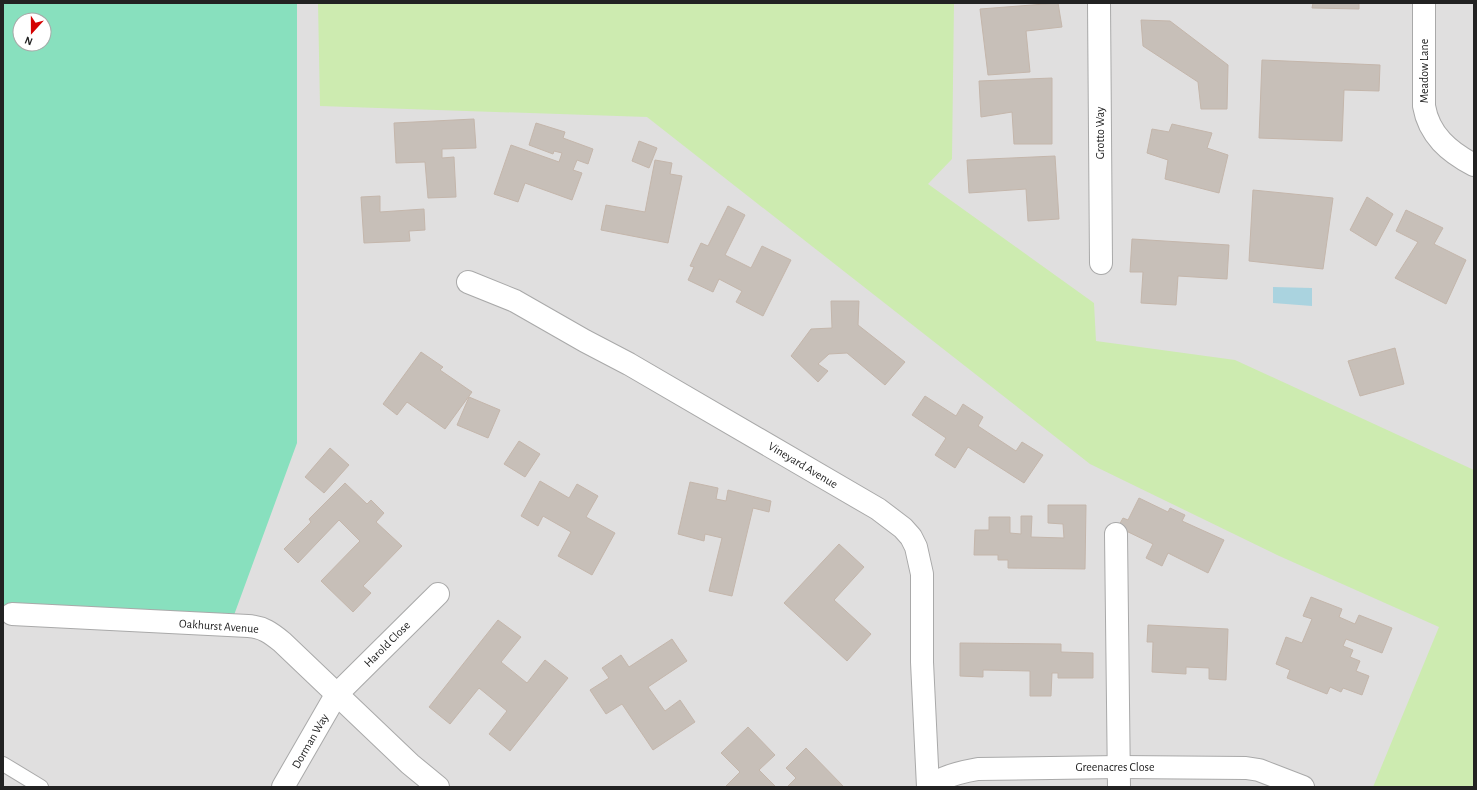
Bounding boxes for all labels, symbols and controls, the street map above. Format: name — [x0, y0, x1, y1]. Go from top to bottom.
north arrow — [12, 12, 52, 52]
text: N — [23, 34, 34, 47]
street label: Meadow Lane — [1418, 39, 1430, 103]
street label: Grotto Way — [1094, 107, 1107, 159]
street label: Vineyard Avenue — [766, 440, 840, 491]
street label: Oakhurst Avenue — [179, 617, 259, 635]
street label: Harold Close — [362, 619, 412, 669]
street label: Dorman Way — [290, 712, 331, 771]
street label: Greenacres Close — [1075, 761, 1155, 773]

